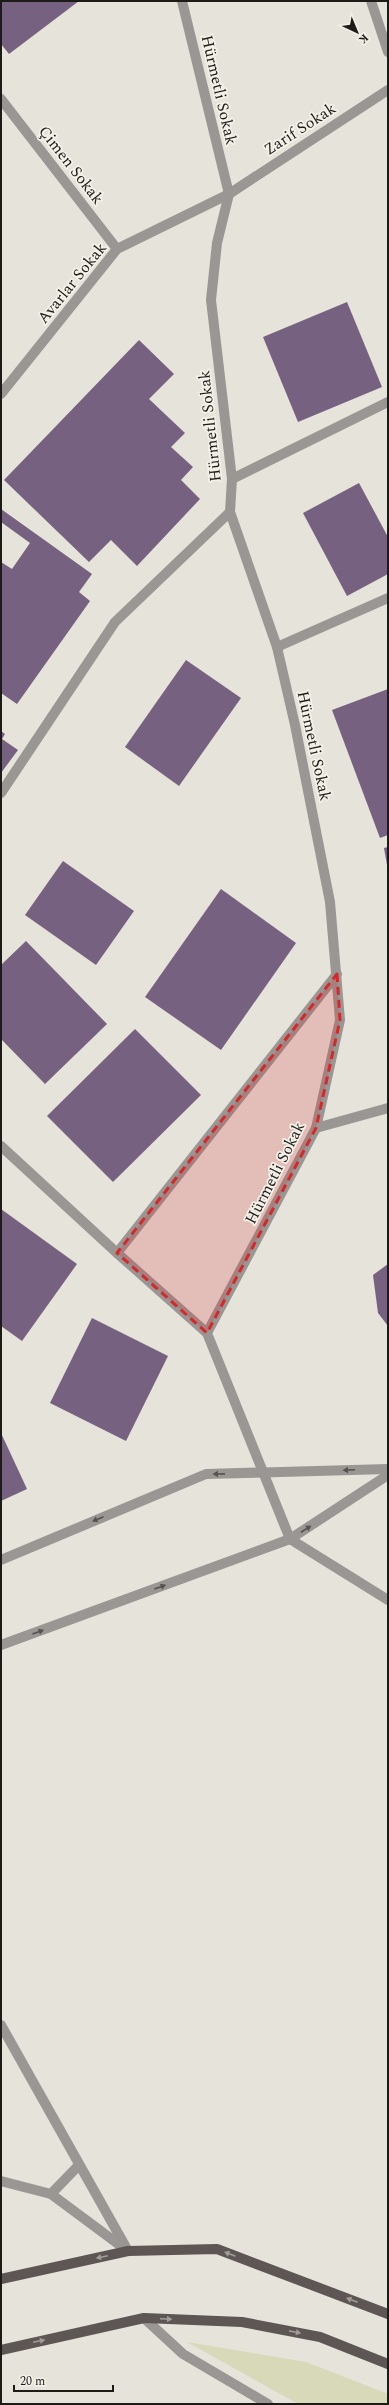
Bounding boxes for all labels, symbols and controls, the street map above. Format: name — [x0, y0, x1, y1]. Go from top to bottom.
north arrow — [337, 12, 377, 52]
text: K — [354, 30, 373, 48]
street label: Hürmetli Sokak — [195, 33, 243, 147]
street label: Zarif Sokak — [259, 97, 341, 161]
street label: Çimen Sokak — [33, 120, 110, 210]
street label: Avarlar Sokak — [32, 237, 112, 329]
street label: Hürmetli Sokak — [192, 369, 228, 483]
street label: Hürmetli Sokak — [291, 689, 337, 803]
street label: Hürmetli Sokak — [239, 1118, 311, 1228]
one-way arrow — [342, 1467, 355, 1473]
one-way arrow — [213, 1470, 225, 1477]
one-way arrow — [92, 1517, 104, 1523]
one-way arrow — [300, 1525, 312, 1532]
one-way arrow — [154, 1584, 166, 1590]
one-way arrow — [32, 1629, 44, 1635]
one-way arrow — [224, 2250, 236, 2256]
one-way arrow — [95, 2254, 108, 2260]
one-way arrow — [345, 2297, 357, 2303]
one-way arrow — [160, 2315, 173, 2322]
one-way arrow — [289, 2330, 302, 2336]
one-way arrow — [33, 2338, 45, 2344]
scale bar — [14, 2367, 113, 2393]
text: 20 m — [20, 2372, 45, 2391]

